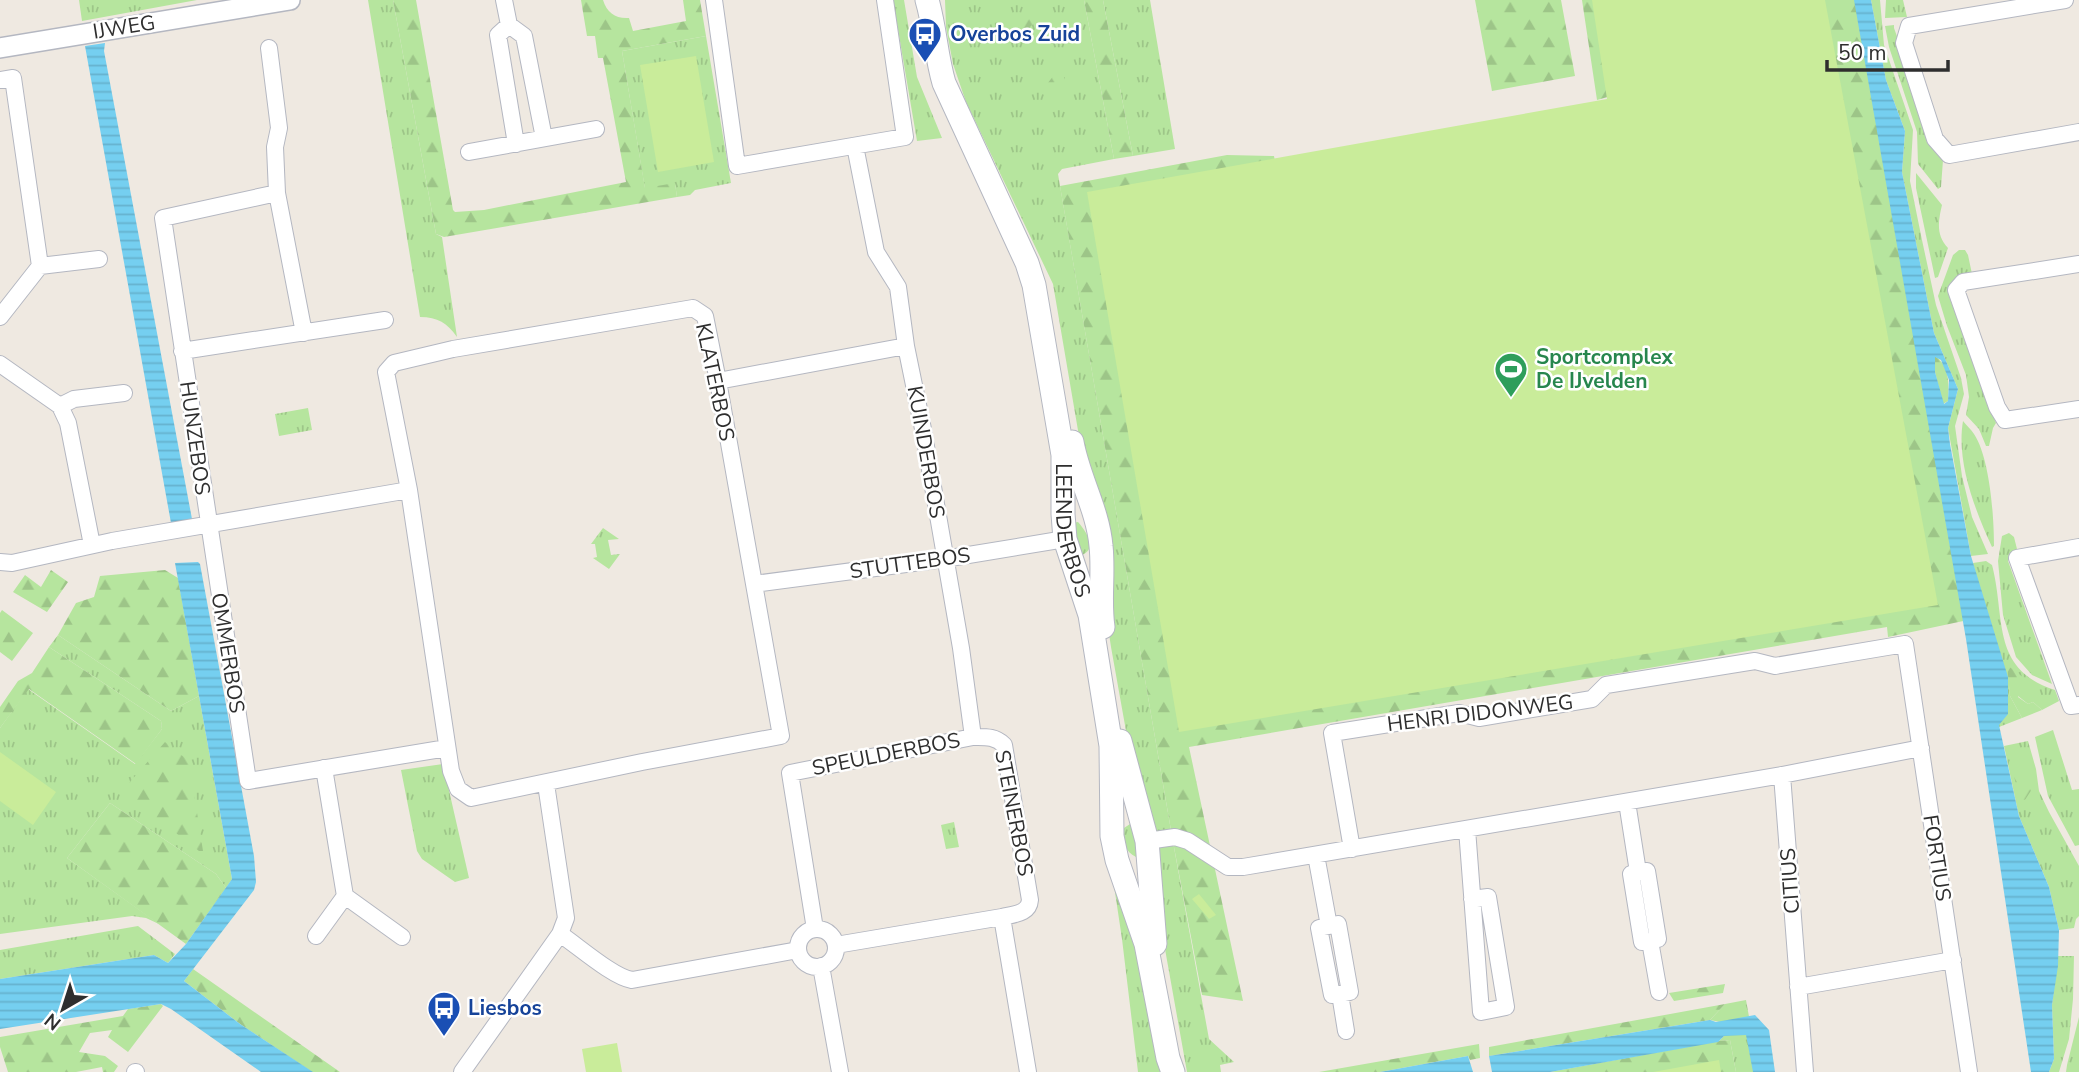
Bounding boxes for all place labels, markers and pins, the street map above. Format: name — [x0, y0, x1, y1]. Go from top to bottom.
bus stop icon: Overbos Zuid — [906, 15, 944, 64]
place label: Overbos Zuid — [950, 20, 1080, 48]
place label: Sportcomplex De IJvelden — [1536, 343, 1673, 395]
sports icon: Sportcomplex De IJvelden — [1492, 350, 1530, 399]
bus stop icon: Liesbos — [425, 989, 463, 1038]
place label: Liesbos — [468, 994, 542, 1022]

